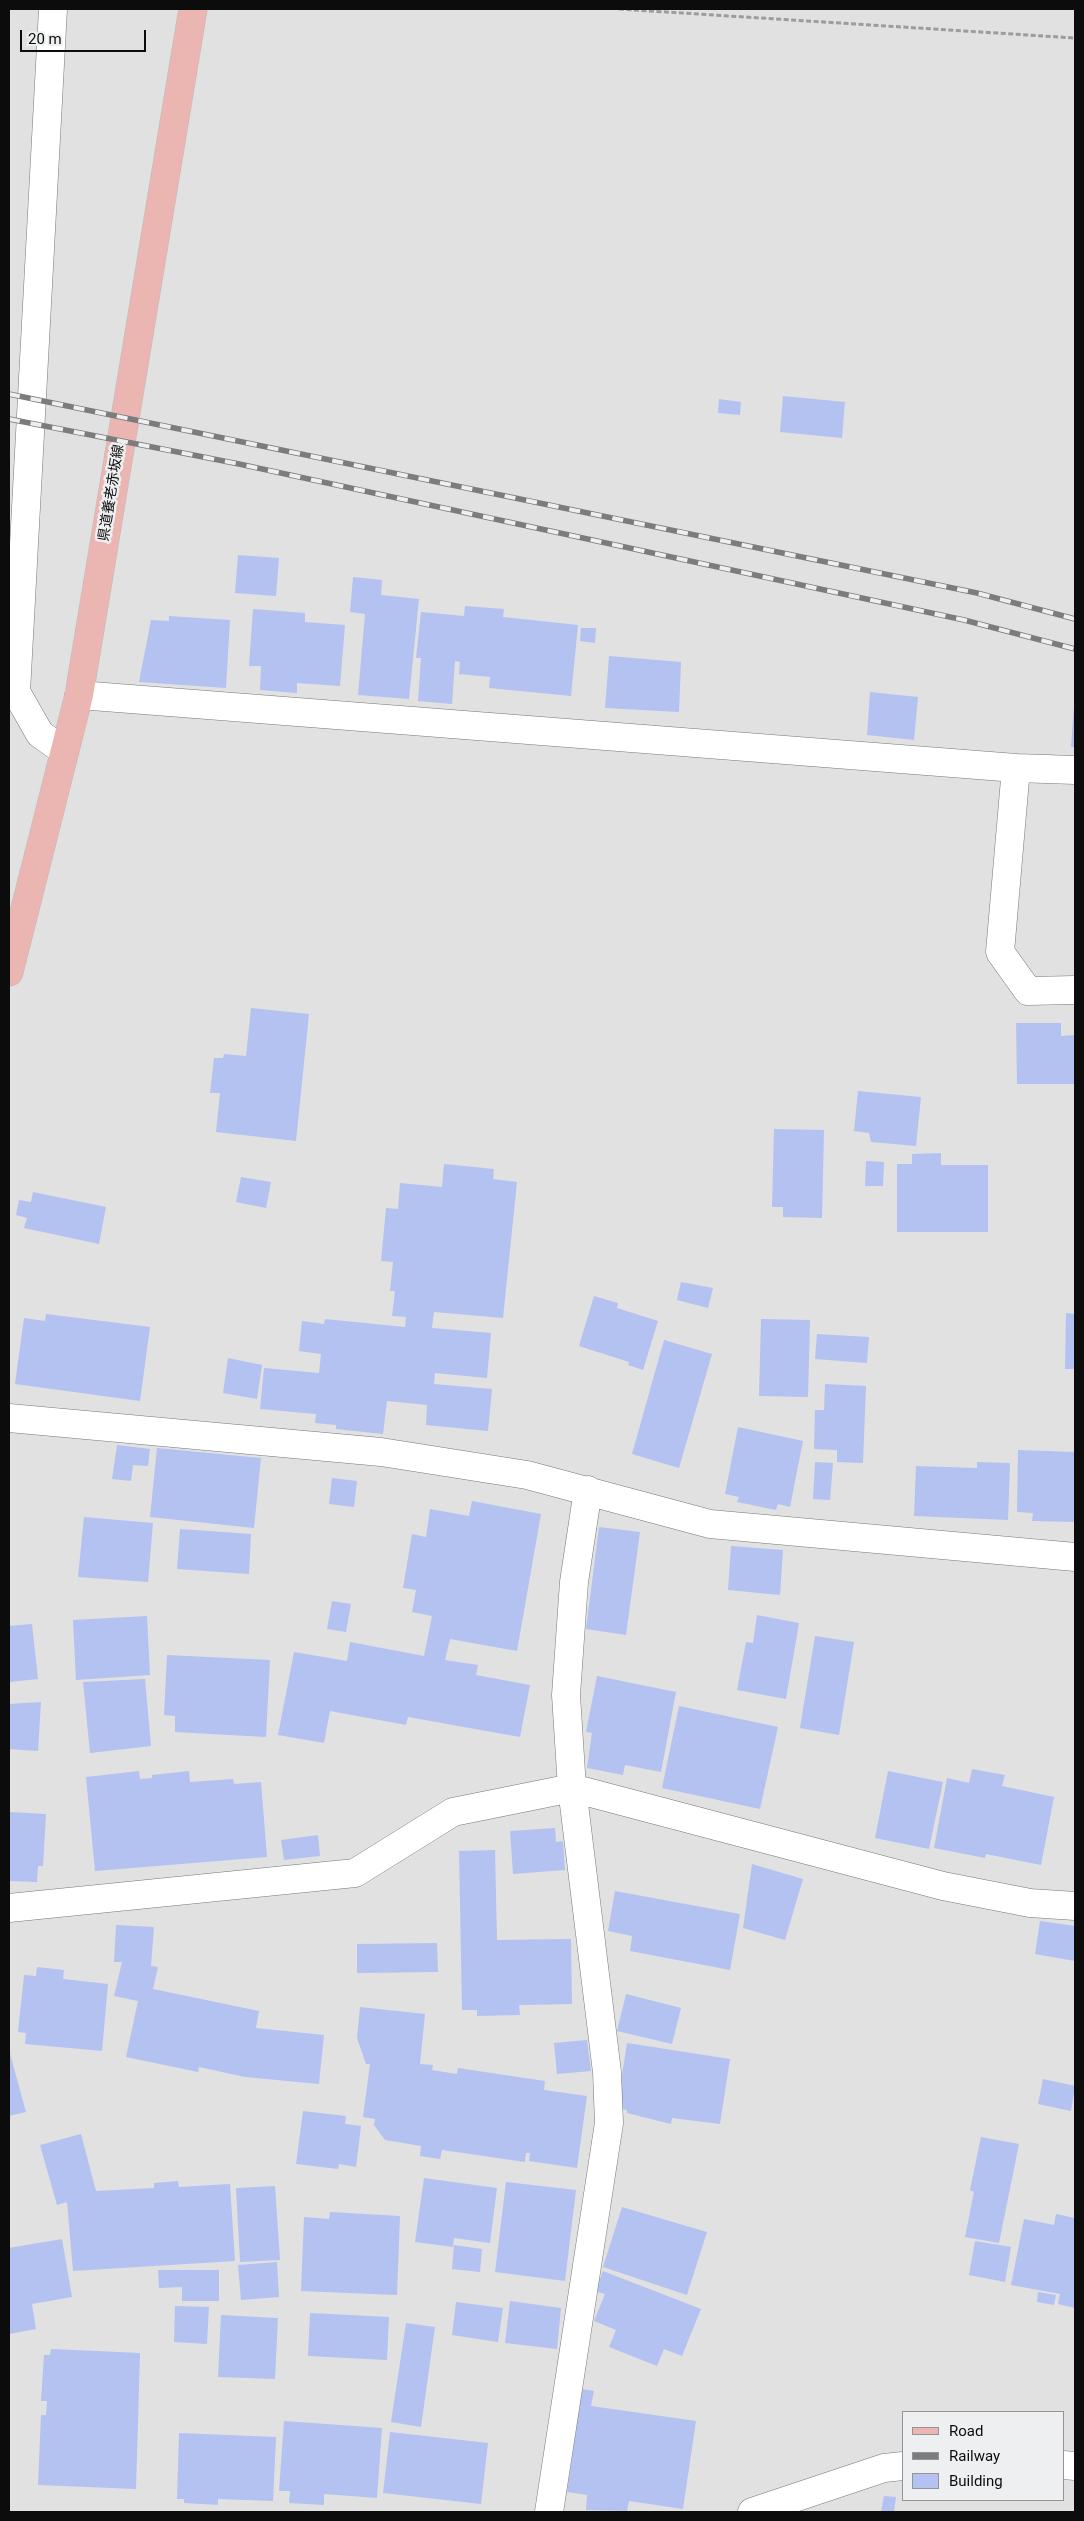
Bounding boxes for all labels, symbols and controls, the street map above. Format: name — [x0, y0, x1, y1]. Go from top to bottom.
scale bar — [22, 20, 149, 52]
text: 20 m — [28, 30, 62, 48]
street label: 県道養老赤坂線 — [96, 443, 128, 543]
legend — [902, 2411, 1064, 2501]
text: Road — [949, 2422, 983, 2440]
text: Railway — [949, 2447, 1000, 2465]
text: Building — [949, 2472, 1003, 2490]

